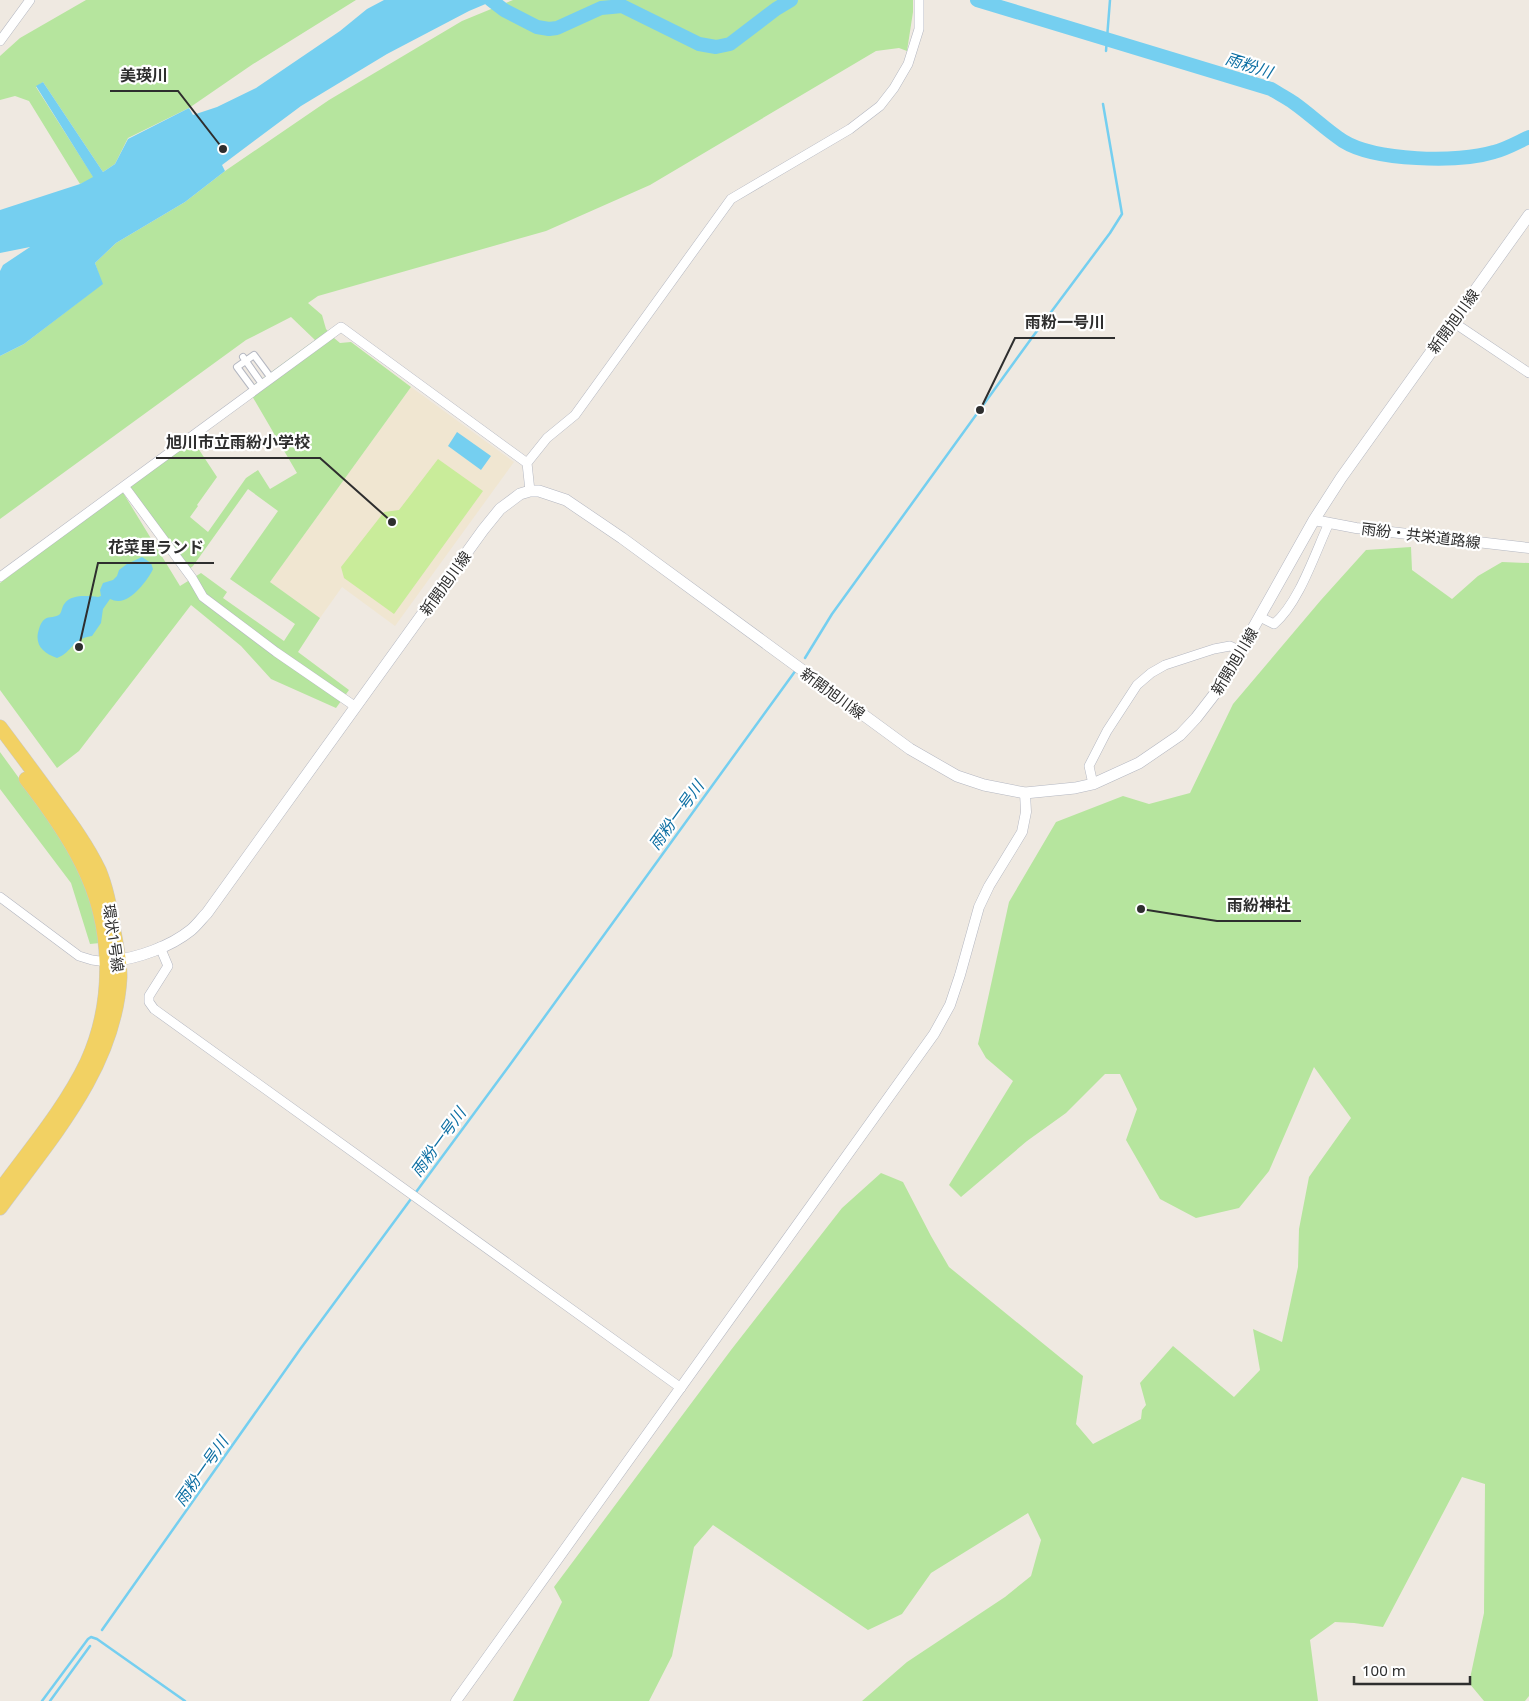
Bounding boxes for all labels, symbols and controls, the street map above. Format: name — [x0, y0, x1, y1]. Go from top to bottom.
water label: 雨粉川 — [1223, 47, 1277, 83]
callout: 美瑛川 — [110, 60, 178, 91]
text: 美瑛川 — [120, 64, 168, 86]
street label: 新開旭川線 — [1423, 285, 1483, 357]
callout: 雨粉一号川 — [1015, 307, 1115, 338]
text: 雨粉一号川 — [1025, 311, 1105, 333]
callout: 旭川市立雨紛小学校 — [156, 427, 320, 458]
text: 旭川市立雨紛小学校 — [166, 431, 310, 453]
street label: 雨紛・共栄道路線 — [1360, 518, 1482, 552]
callout: 花菜里ランド — [98, 532, 214, 563]
text: 花菜里ランド — [108, 536, 204, 558]
street label: 新開旭川線 — [415, 547, 475, 619]
street label: 新開旭川線 — [1206, 624, 1262, 698]
street label: 新開旭川線 — [797, 663, 869, 723]
water label: 雨粉一号川 — [644, 775, 710, 854]
callout: 雨紛神社 — [1217, 890, 1301, 921]
text: 雨紛神社 — [1227, 894, 1291, 916]
street label: 環状1号線 — [99, 903, 129, 973]
water label: 雨粉一号川 — [406, 1102, 472, 1181]
water label: 雨粉一号川 — [169, 1430, 234, 1510]
scale bar — [1354, 1654, 1470, 1686]
text: 100 m — [1362, 1660, 1406, 1680]

